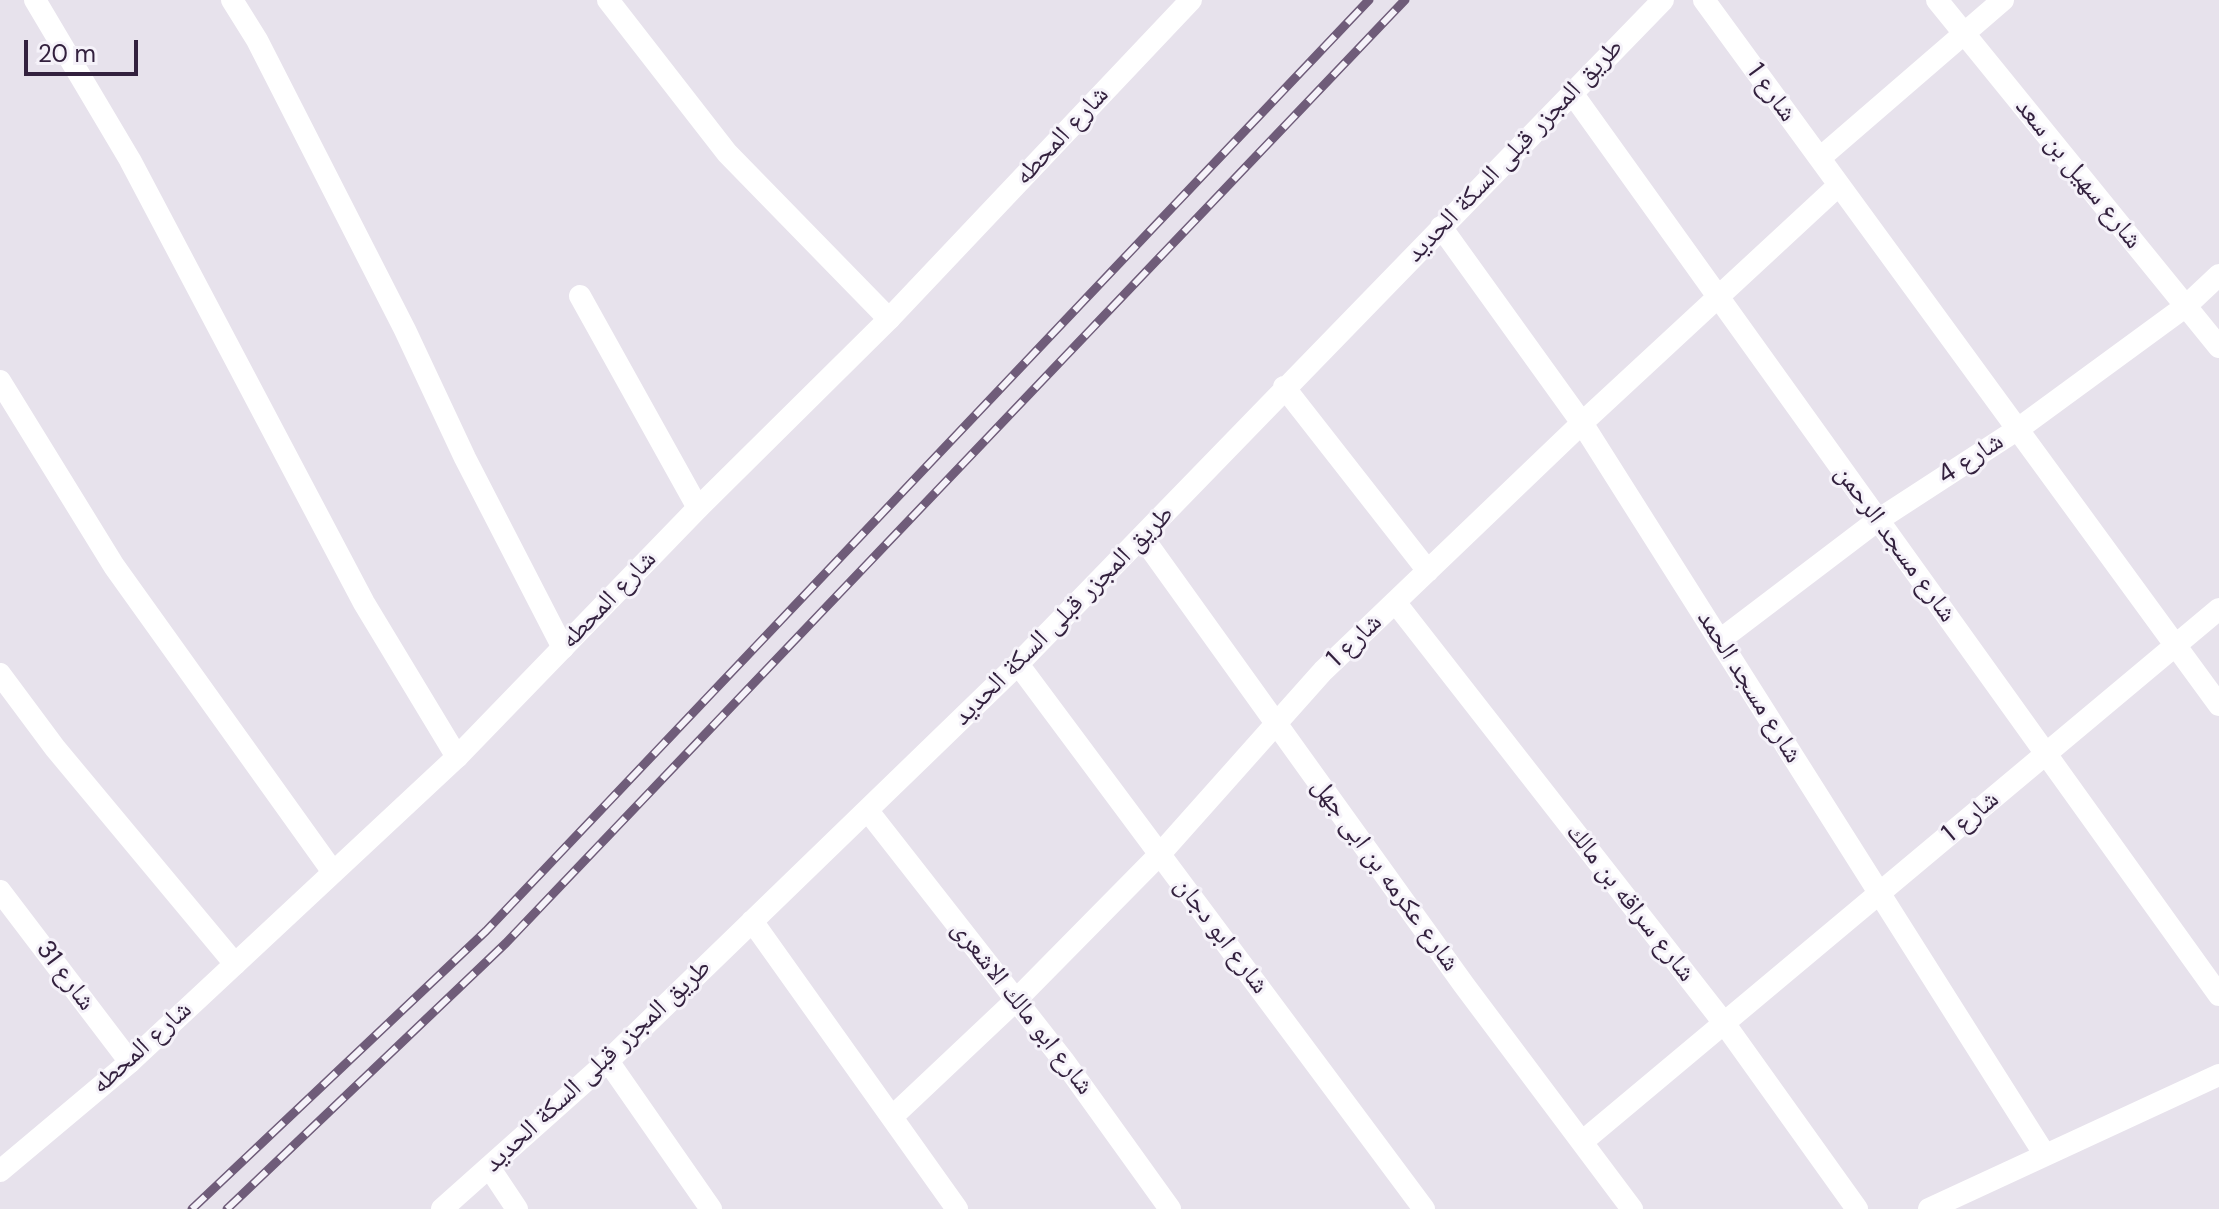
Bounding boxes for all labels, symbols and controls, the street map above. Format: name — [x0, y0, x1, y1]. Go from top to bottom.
scale bar — [28, 24, 142, 74]
street label: طريق المجزر قبلى السكة الحديد — [1400, 33, 1630, 269]
text: 20 m — [38, 38, 96, 69]
street label: شارع 1 — [1739, 58, 1803, 128]
street label: شارع المحطه — [1008, 80, 1116, 192]
street label: شارع سهيل بن سعد — [2008, 93, 2148, 255]
street label: شارع 4 — [1932, 426, 2010, 492]
street label: شارع مسجد الرحمن — [1828, 459, 1962, 629]
street label: طريق المجزر قبلى السكة الحديد — [947, 499, 1181, 733]
street label: شارع المحطه — [555, 544, 663, 656]
street label: شارع مسجد الحمد — [1690, 605, 1808, 769]
street label: شارع 1 — [1321, 607, 1389, 675]
street label: شارع عكرمه بن ابى جهل — [1304, 772, 1466, 978]
street label: شارع 1 — [1936, 784, 2006, 850]
street label: شارع سراقه بن مالك — [1559, 818, 1701, 988]
street label: شارع ابو دجان — [1167, 872, 1275, 1000]
street label: شارع ابو مالك الاشعرى — [944, 915, 1100, 1101]
street label: شارع 31 — [29, 935, 101, 1017]
street label: طريق المجزر قبلى السكة الحديد — [478, 953, 718, 1179]
street label: شارع المحطه — [85, 995, 199, 1101]

